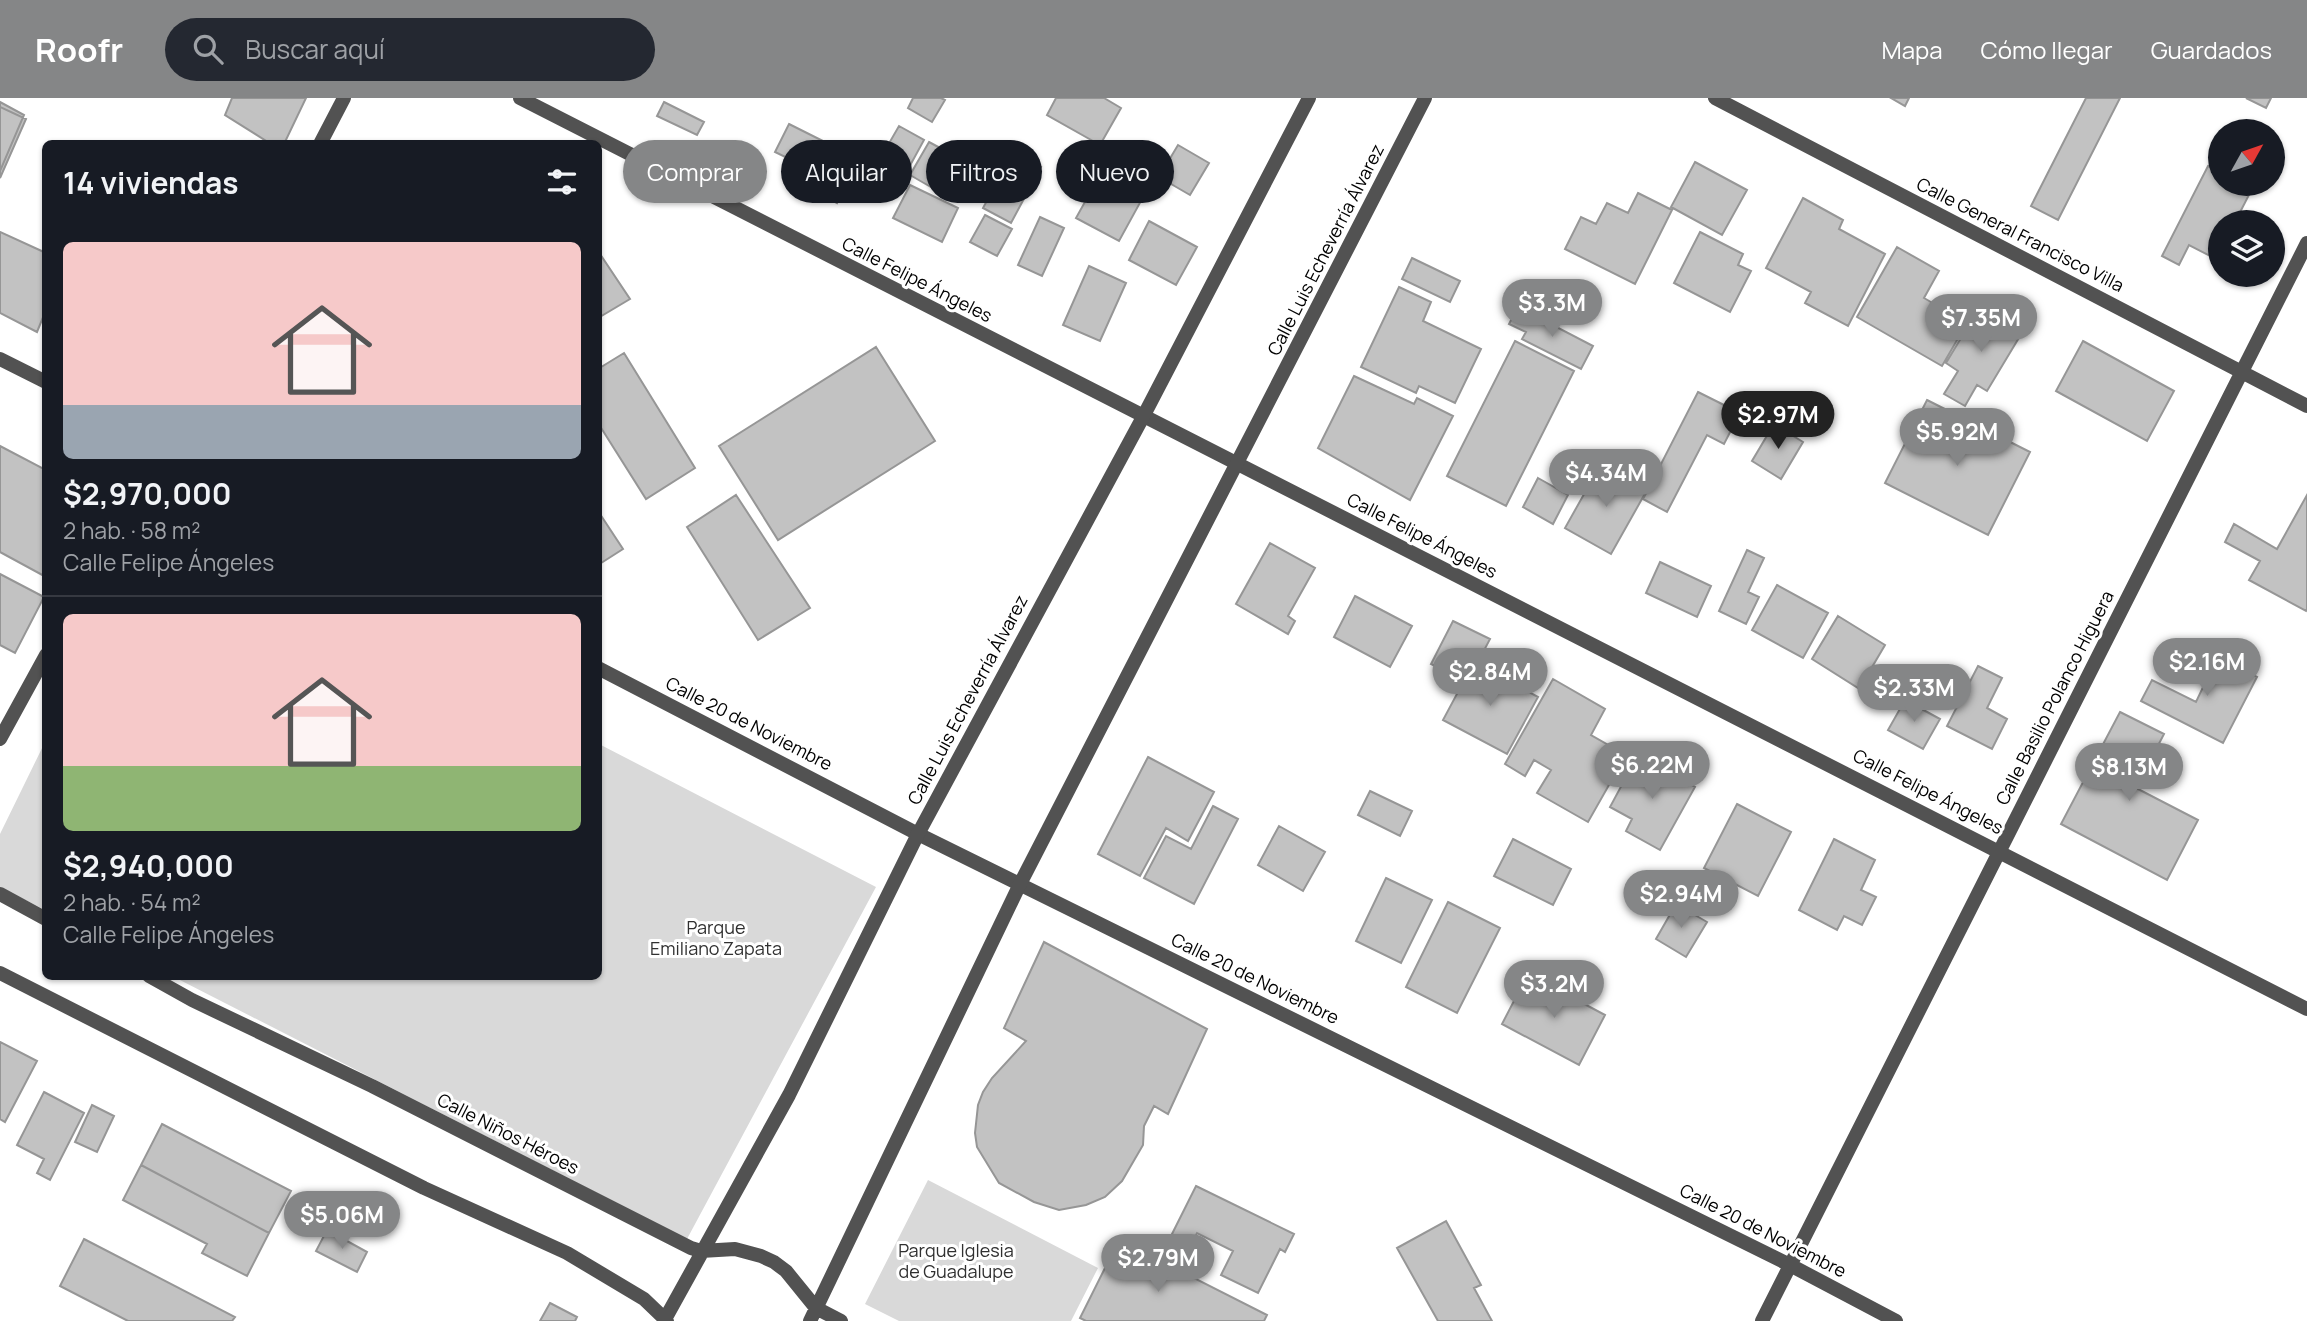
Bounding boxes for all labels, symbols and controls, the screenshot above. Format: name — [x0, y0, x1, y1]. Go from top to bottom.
search box — [165, 18, 655, 81]
text: Roofr — [35, 27, 123, 72]
icon: search — [189, 30, 227, 68]
text: Buscar aquí — [245, 31, 385, 67]
text: Mapa — [1882, 33, 1943, 66]
text: Cómo llegar — [1981, 33, 2113, 66]
text: Guardados — [2151, 33, 2272, 66]
north arrow — [2208, 119, 2286, 196]
map controls — [2208, 119, 2285, 287]
chip: Comprar — [623, 140, 767, 203]
chip: Alquilar — [781, 140, 912, 203]
chip: Filtros — [926, 140, 1042, 203]
chip: Nuevo — [1056, 140, 1174, 203]
street label: Calle Luis Echeverría Álvarez — [1261, 140, 1389, 359]
text: 14 viviendas — [63, 162, 239, 203]
icon: filters — [543, 163, 581, 201]
street label: Calle General Francisco Villa — [1913, 171, 2128, 297]
button: layers — [2208, 210, 2285, 287]
street label: Calle Felipe Ángeles — [838, 231, 997, 327]
pin: $3.3M — [1503, 280, 1601, 339]
text: $3.3M — [1518, 286, 1586, 318]
icon: home — [259, 287, 385, 413]
pin: $7.35M — [1924, 294, 2038, 354]
text: $7.35M — [1941, 301, 2021, 333]
pin: $2.97M — [1721, 392, 1835, 451]
text: $2.97M — [1737, 398, 1819, 430]
pin: $5.92M — [1900, 408, 2014, 468]
text: $5.92M — [1916, 415, 1998, 447]
pin: $4.34M — [1549, 450, 1663, 509]
text: $4.34M — [1565, 456, 1647, 488]
text: $2,970,000 — [63, 473, 231, 514]
street label: Calle Felipe Ángeles — [1343, 487, 1502, 583]
text: 2 hab. · 58 m² — [63, 514, 200, 546]
text: Calle Felipe Ángeles — [63, 546, 274, 578]
street label: Calle Basilio Polanco Higuera — [1990, 586, 2119, 809]
street label: Calle Luis Echeverría Álvarez — [902, 590, 1033, 809]
pin: $2.16M — [2150, 638, 2264, 698]
text: $2.16M — [2169, 645, 2245, 677]
pin: $2.84M — [1433, 648, 1547, 708]
text: $2.84M — [1449, 655, 1531, 687]
icon: home — [259, 659, 385, 785]
pin: $2.33M — [1857, 664, 1971, 724]
street label: Calle 20 de Noviembre — [662, 671, 837, 776]
text: $2.33M — [1873, 671, 1955, 703]
pin: $6.22M — [1595, 742, 1709, 801]
street label: Calle Felipe Ángeles — [1849, 743, 2008, 839]
pin: $8.13M — [2072, 744, 2186, 803]
text: $6.22M — [1611, 748, 1693, 780]
text: $8.13M — [2091, 750, 2167, 782]
text: $2,940,000 — [63, 845, 234, 886]
pin: $2.94M — [1624, 870, 1738, 930]
text: $2.94M — [1639, 877, 1723, 909]
text: 2 hab. · 54 m² — [63, 886, 201, 918]
park label: Parque Emiliano Zapata — [650, 915, 782, 960]
text: Calle Felipe Ángeles — [63, 918, 274, 950]
street label: Calle 20 de Noviembre — [1167, 927, 1343, 1029]
pin: $3.2M — [1505, 960, 1603, 1020]
text: $3.2M — [1520, 967, 1588, 999]
street label: Calle Niños Héroes — [434, 1087, 583, 1179]
street label: Calle 20 de Noviembre — [1676, 1178, 1851, 1283]
pin: $5.06M — [285, 1192, 399, 1251]
text: $5.06M — [300, 1198, 384, 1230]
pin: $2.79M — [1101, 1234, 1215, 1294]
park label: Parque Iglesia de Guadalupe — [898, 1238, 1014, 1283]
text: $2.79M — [1117, 1241, 1199, 1273]

